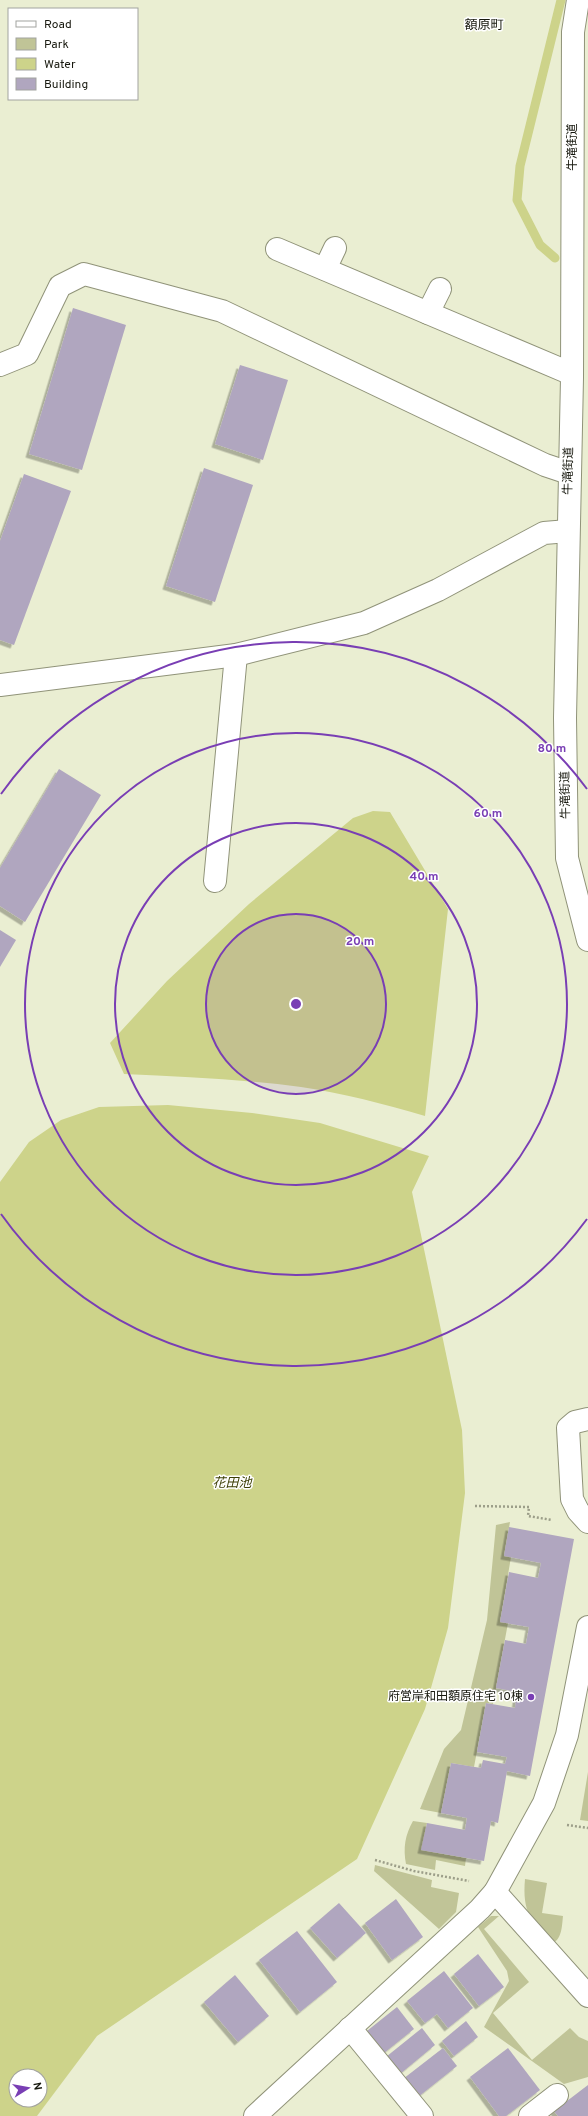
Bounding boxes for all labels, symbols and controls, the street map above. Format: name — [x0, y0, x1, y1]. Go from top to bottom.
legend — [8, 8, 138, 100]
text: Road — [44, 17, 72, 33]
district label: 額原町 — [464, 18, 504, 34]
text: Park — [44, 37, 69, 53]
text: Water — [44, 57, 76, 73]
text: Building — [44, 77, 88, 93]
street label: 牛滝街道 — [565, 123, 581, 171]
street label: 牛滝街道 — [561, 447, 577, 495]
text: 80 m — [538, 741, 566, 757]
street label: 牛滝街道 — [558, 771, 574, 819]
text: 60 m — [474, 806, 502, 822]
text: 40 m — [409, 869, 439, 885]
text: 20 m — [346, 934, 374, 950]
centre of rings — [289, 997, 303, 1011]
water label: 花田池 — [212, 1476, 253, 1492]
place label: 府営岸和田額原住宅 10棟 — [388, 1689, 523, 1705]
marker: 府営岸和田額原住宅 10棟 — [526, 1692, 536, 1702]
north arrow — [8, 2068, 48, 2108]
text: N — [29, 2081, 44, 2091]

